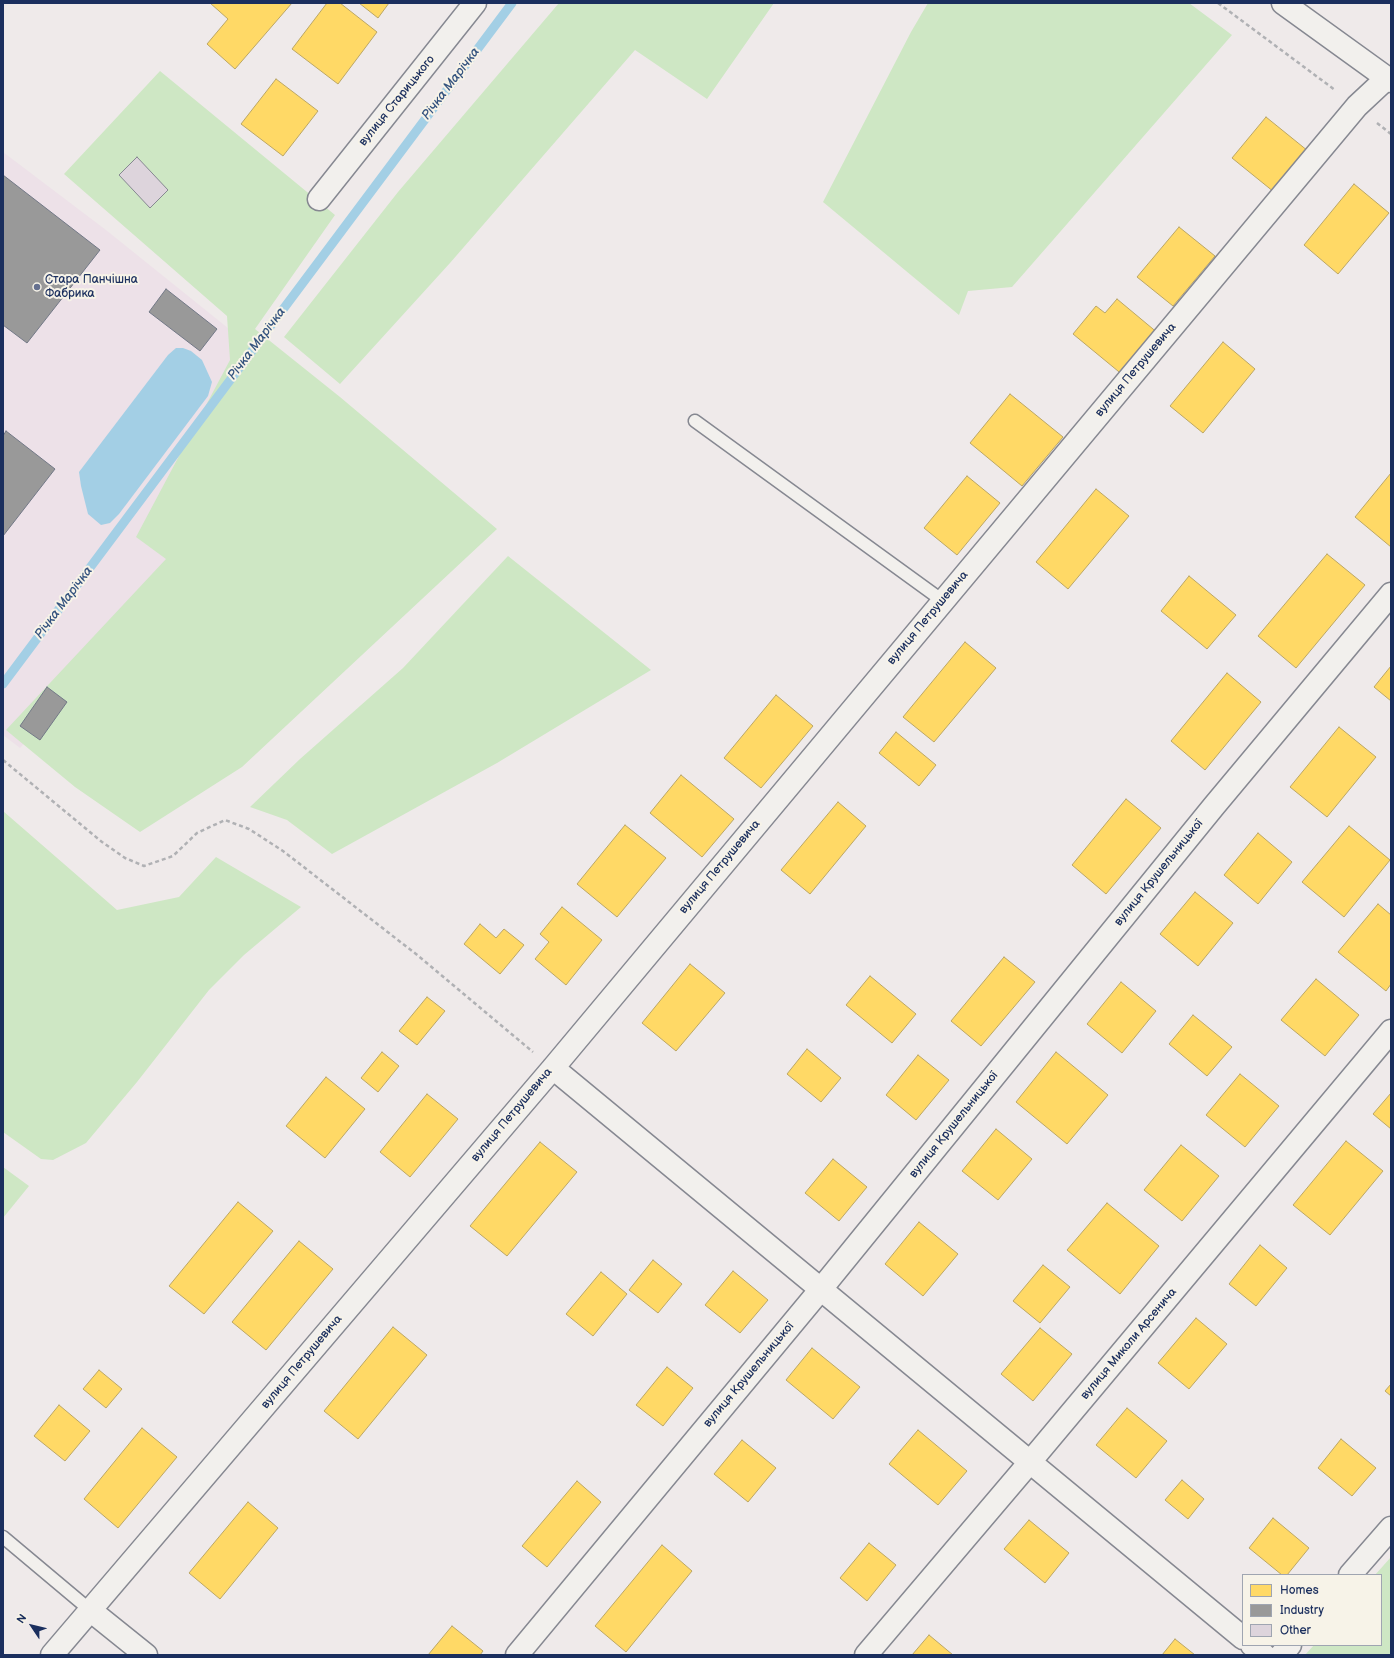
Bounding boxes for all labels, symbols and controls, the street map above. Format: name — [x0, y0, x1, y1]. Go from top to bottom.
water label: Річка Марічка — [419, 45, 483, 123]
street label: вулиця Старицького — [356, 53, 438, 149]
place label: Стара Панчішна Фабрика — [45, 273, 138, 301]
marker: Стара Панчішна Фабрика — [32, 282, 42, 292]
water label: Річка Марічка — [225, 305, 289, 383]
street label: вулиця Петрушевича — [1093, 320, 1179, 420]
water label: Річка Марічка — [32, 564, 96, 642]
street label: вулиця Петрушевича — [885, 568, 971, 668]
street label: вулиця Петрушевича — [677, 817, 763, 917]
street label: вулиця Крушельницької — [1112, 817, 1206, 929]
street label: вулиця Петрушевича — [469, 1065, 555, 1165]
street label: вулиця Крушельницької — [907, 1069, 1001, 1181]
street label: вулиця Миколи Арсенича — [1078, 1285, 1180, 1403]
street label: вулиця Петрушевича — [259, 1312, 345, 1412]
street label: вулиця Крушельницької — [701, 1320, 797, 1430]
legend — [1242, 1574, 1382, 1646]
text: Homes — [1280, 1583, 1319, 1598]
text: Industry — [1280, 1603, 1324, 1618]
north arrow — [12, 1606, 52, 1646]
text: N — [14, 1612, 29, 1626]
text: Other — [1280, 1623, 1311, 1638]

